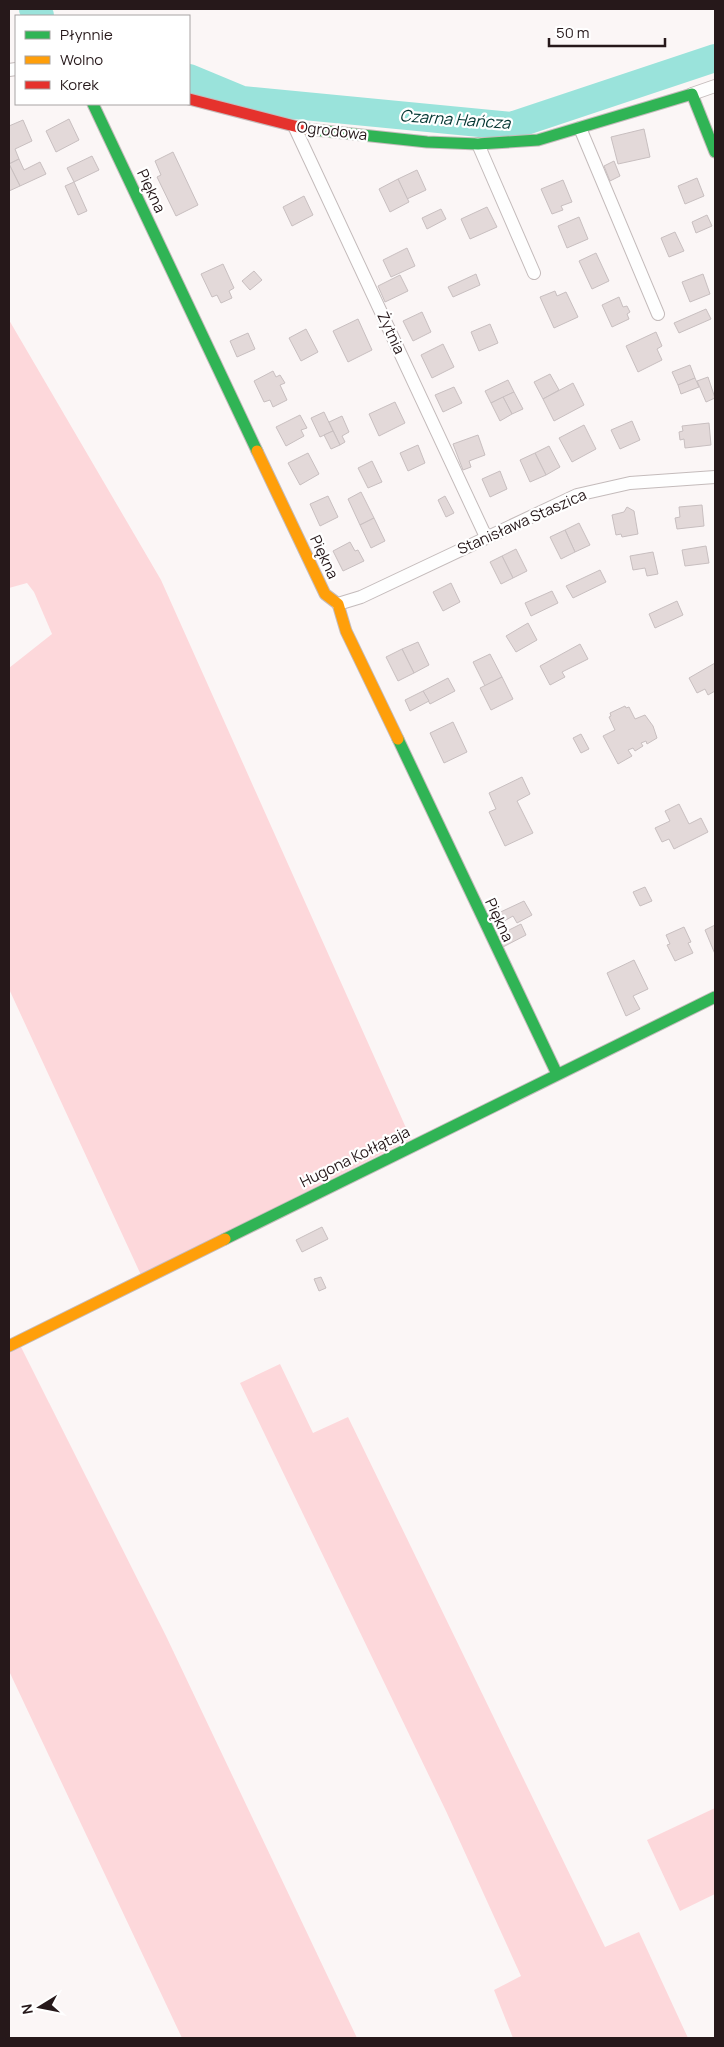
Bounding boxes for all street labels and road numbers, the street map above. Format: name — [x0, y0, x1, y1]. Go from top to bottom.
street label: Ogrodowa — [296, 116, 368, 145]
street label: Piękna — [132, 165, 171, 216]
street label: Żytnia — [373, 308, 410, 357]
street label: Stanisława Staszica — [454, 484, 590, 559]
street label: Piękna — [305, 531, 344, 582]
street label: Piękna — [480, 894, 519, 945]
street label: Hugona Kołłątaja — [296, 1121, 413, 1192]

